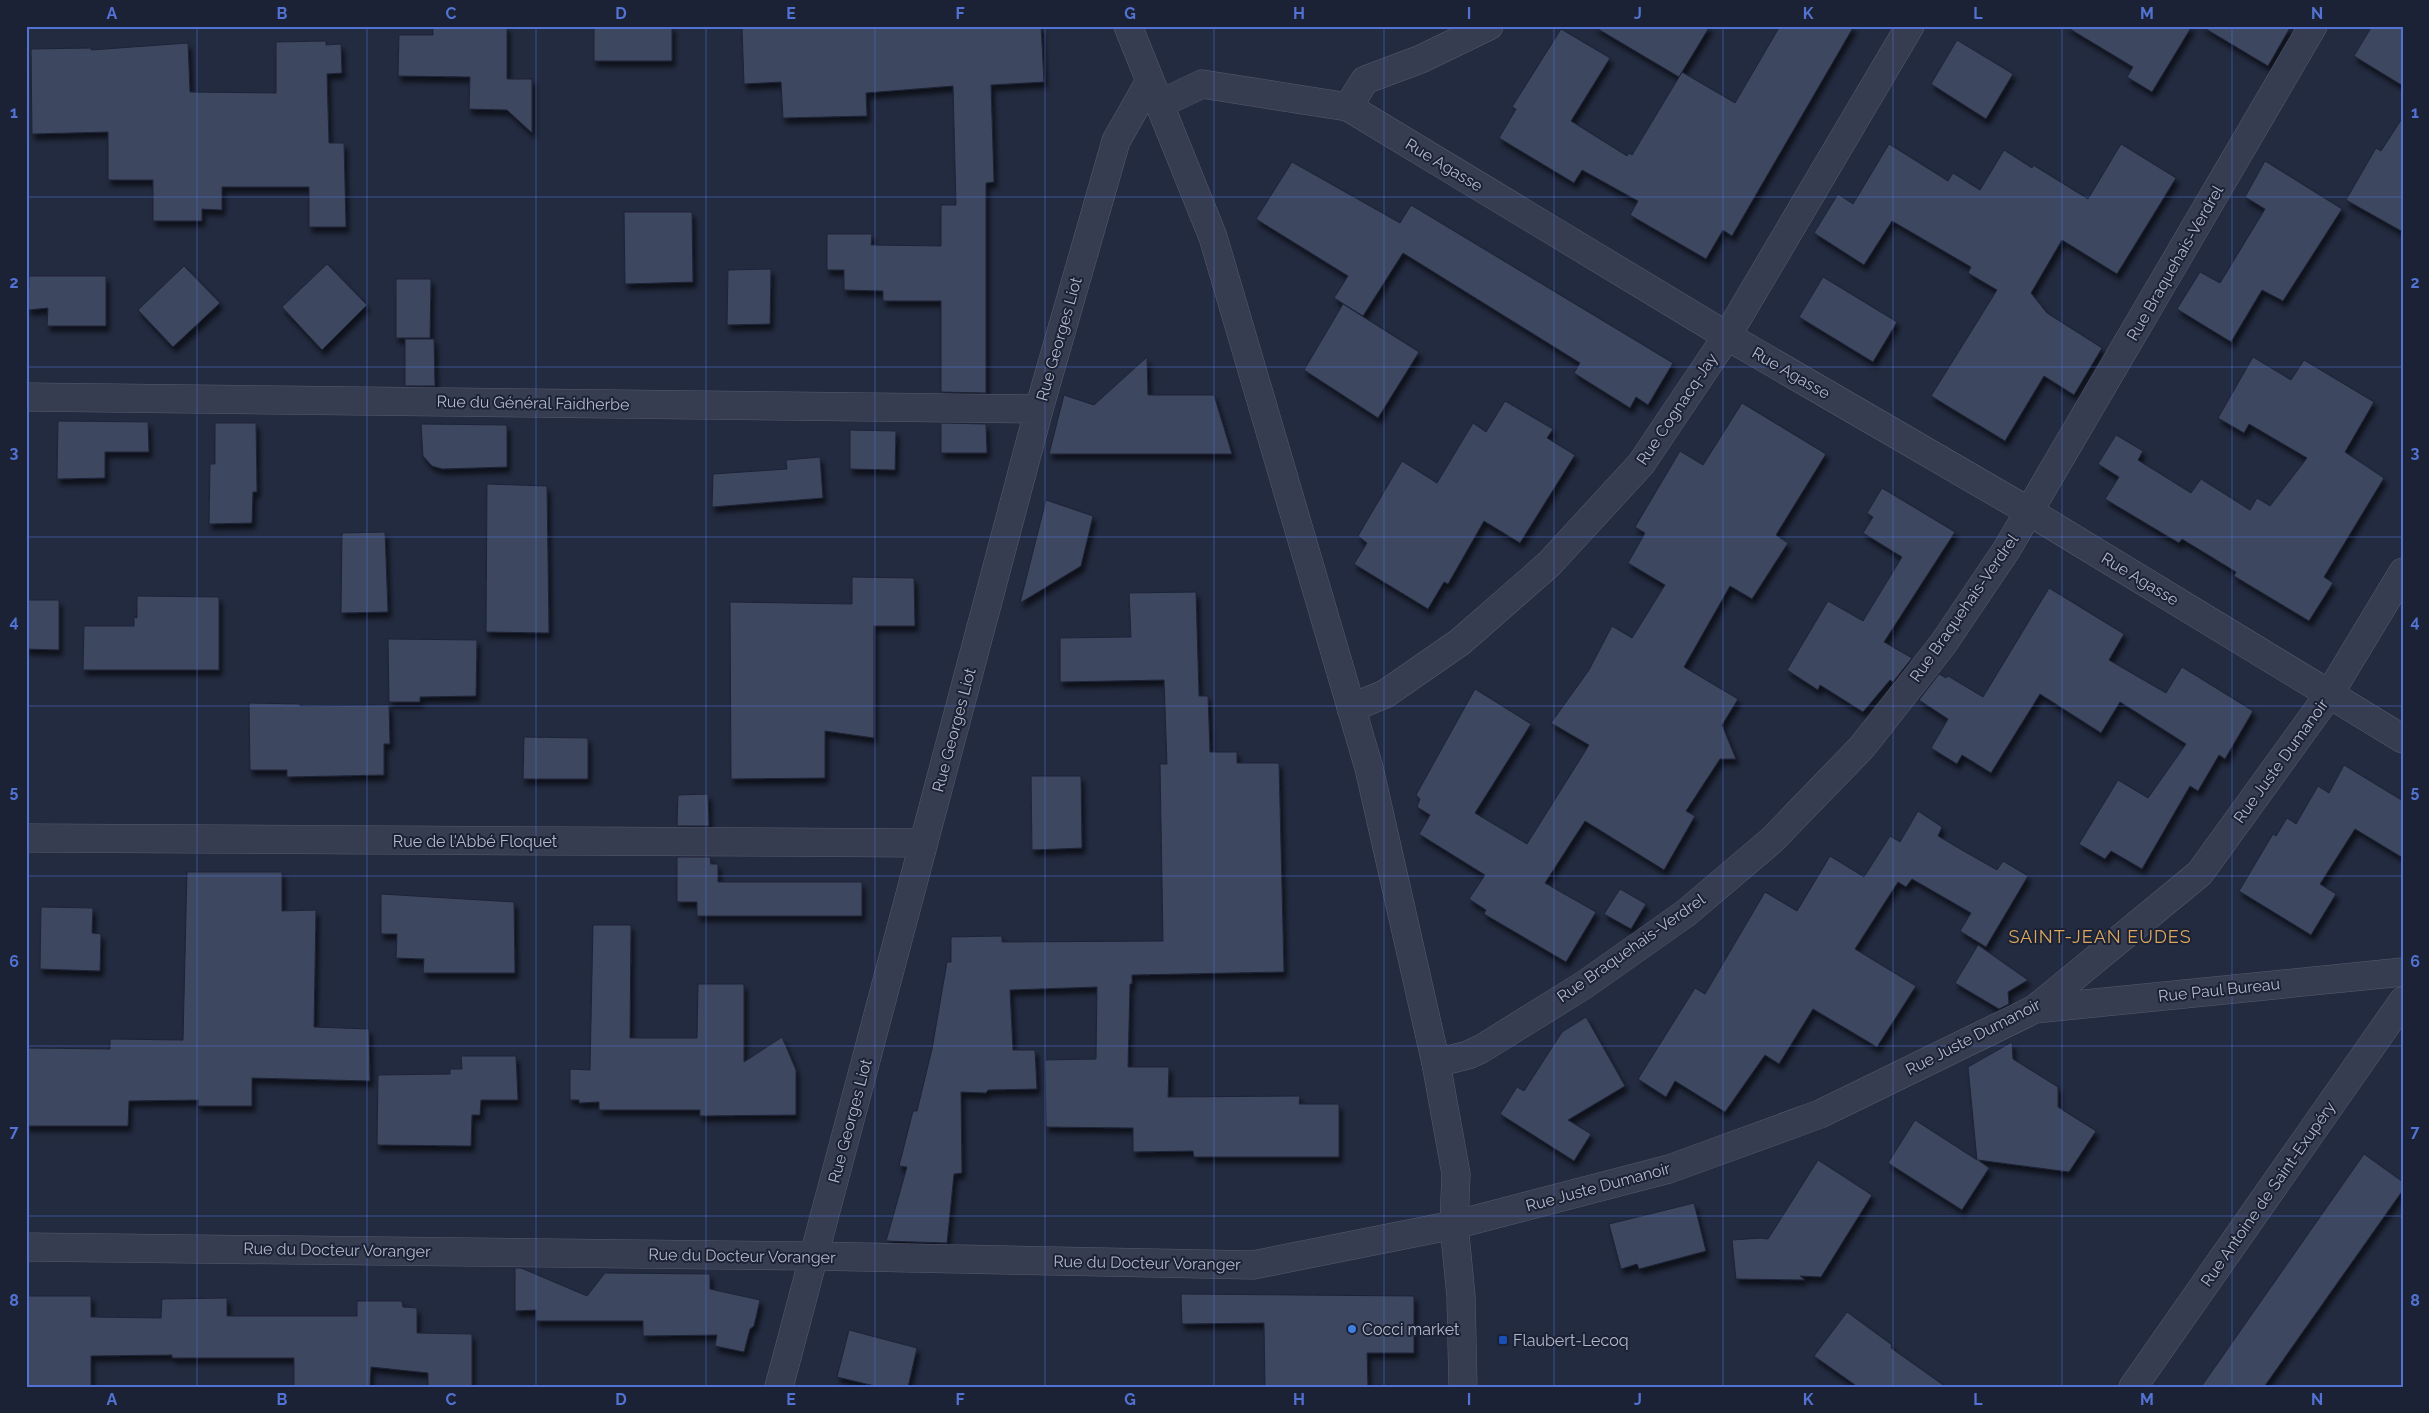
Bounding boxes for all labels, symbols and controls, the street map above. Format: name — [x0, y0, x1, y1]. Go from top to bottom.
text: A — [107, 4, 118, 23]
text: B — [277, 4, 288, 23]
text: C — [446, 4, 457, 23]
text: D — [615, 4, 627, 23]
text: E — [786, 4, 796, 23]
text: F — [955, 4, 965, 23]
text: G — [1124, 4, 1136, 23]
text: H — [1293, 4, 1305, 23]
text: I — [1467, 4, 1471, 23]
text: J — [1634, 4, 1642, 23]
text: K — [1803, 4, 1814, 23]
text: L — [1973, 4, 1983, 23]
text: M — [2140, 4, 2154, 23]
text: N — [2311, 4, 2323, 23]
text: 1 — [10, 103, 18, 122]
text: 1 — [2411, 103, 2419, 122]
street label: Rue Agasse — [1402, 134, 1486, 196]
street label: Rue Braquehais-Verdrel — [2123, 181, 2228, 344]
text: 2 — [9, 273, 19, 292]
text: 2 — [2410, 273, 2420, 292]
street label: Rue Georges Liot — [1032, 274, 1086, 403]
street label: Rue Agasse — [1749, 343, 1833, 403]
street label: Rue Cognacq-Jay — [1633, 349, 1722, 469]
street label: Rue du Général Faidherbe — [436, 392, 630, 414]
text: 3 — [10, 443, 19, 462]
text: 3 — [2411, 443, 2420, 462]
street label: Rue Braquehais-Verdrel — [1906, 530, 2023, 686]
street label: Rue Agasse — [2098, 548, 2182, 610]
text: 4 — [9, 612, 19, 631]
text: 4 — [2410, 612, 2420, 631]
street label: Rue Georges Liot — [928, 665, 980, 794]
street label: Rue Juste Dumanoir — [2230, 695, 2333, 827]
text: 5 — [10, 782, 19, 801]
text: 5 — [2411, 782, 2420, 801]
street label: Rue de l'Abbé Floquet — [393, 832, 558, 851]
street label: Rue Braquehais-Verdrel — [1553, 889, 1709, 1006]
district label: SAINT-JEAN EUDES — [2008, 926, 2192, 947]
text: 6 — [9, 952, 19, 971]
text: 6 — [2410, 952, 2420, 971]
street label: Rue Paul Bureau — [2157, 974, 2281, 1006]
street label: Rue Juste Dumanoir — [1902, 995, 2044, 1079]
street label: Rue Georges Liot — [824, 1056, 876, 1185]
street label: Rue Antoine de Saint-Exupéry — [2197, 1098, 2339, 1290]
text: 7 — [10, 1122, 19, 1141]
text: 7 — [2411, 1122, 2420, 1141]
street label: Rue Juste Dumanoir — [1524, 1158, 1673, 1215]
street label: Rue du Docteur Voranger — [243, 1239, 431, 1261]
street label: Rue du Docteur Voranger — [648, 1245, 836, 1267]
street label: Rue du Docteur Voranger — [1053, 1252, 1241, 1274]
text: 8 — [9, 1291, 19, 1310]
text: 8 — [2410, 1291, 2420, 1310]
place label: Cocci market — [1362, 1320, 1460, 1339]
marker: Cocci market — [1346, 1323, 1358, 1335]
place label: Flaubert-Lecoq — [1513, 1331, 1629, 1350]
marker: Flaubert-Lecoq — [1497, 1334, 1509, 1346]
text: A — [107, 1390, 118, 1409]
text: B — [277, 1390, 288, 1409]
text: C — [446, 1390, 457, 1409]
text: D — [615, 1390, 627, 1409]
text: E — [786, 1390, 796, 1409]
text: F — [955, 1390, 965, 1409]
text: G — [1124, 1390, 1136, 1409]
text: H — [1293, 1390, 1305, 1409]
text: I — [1467, 1390, 1471, 1409]
text: J — [1634, 1390, 1642, 1409]
text: K — [1803, 1390, 1814, 1409]
text: L — [1973, 1390, 1983, 1409]
text: M — [2140, 1390, 2154, 1409]
text: N — [2311, 1390, 2323, 1409]

